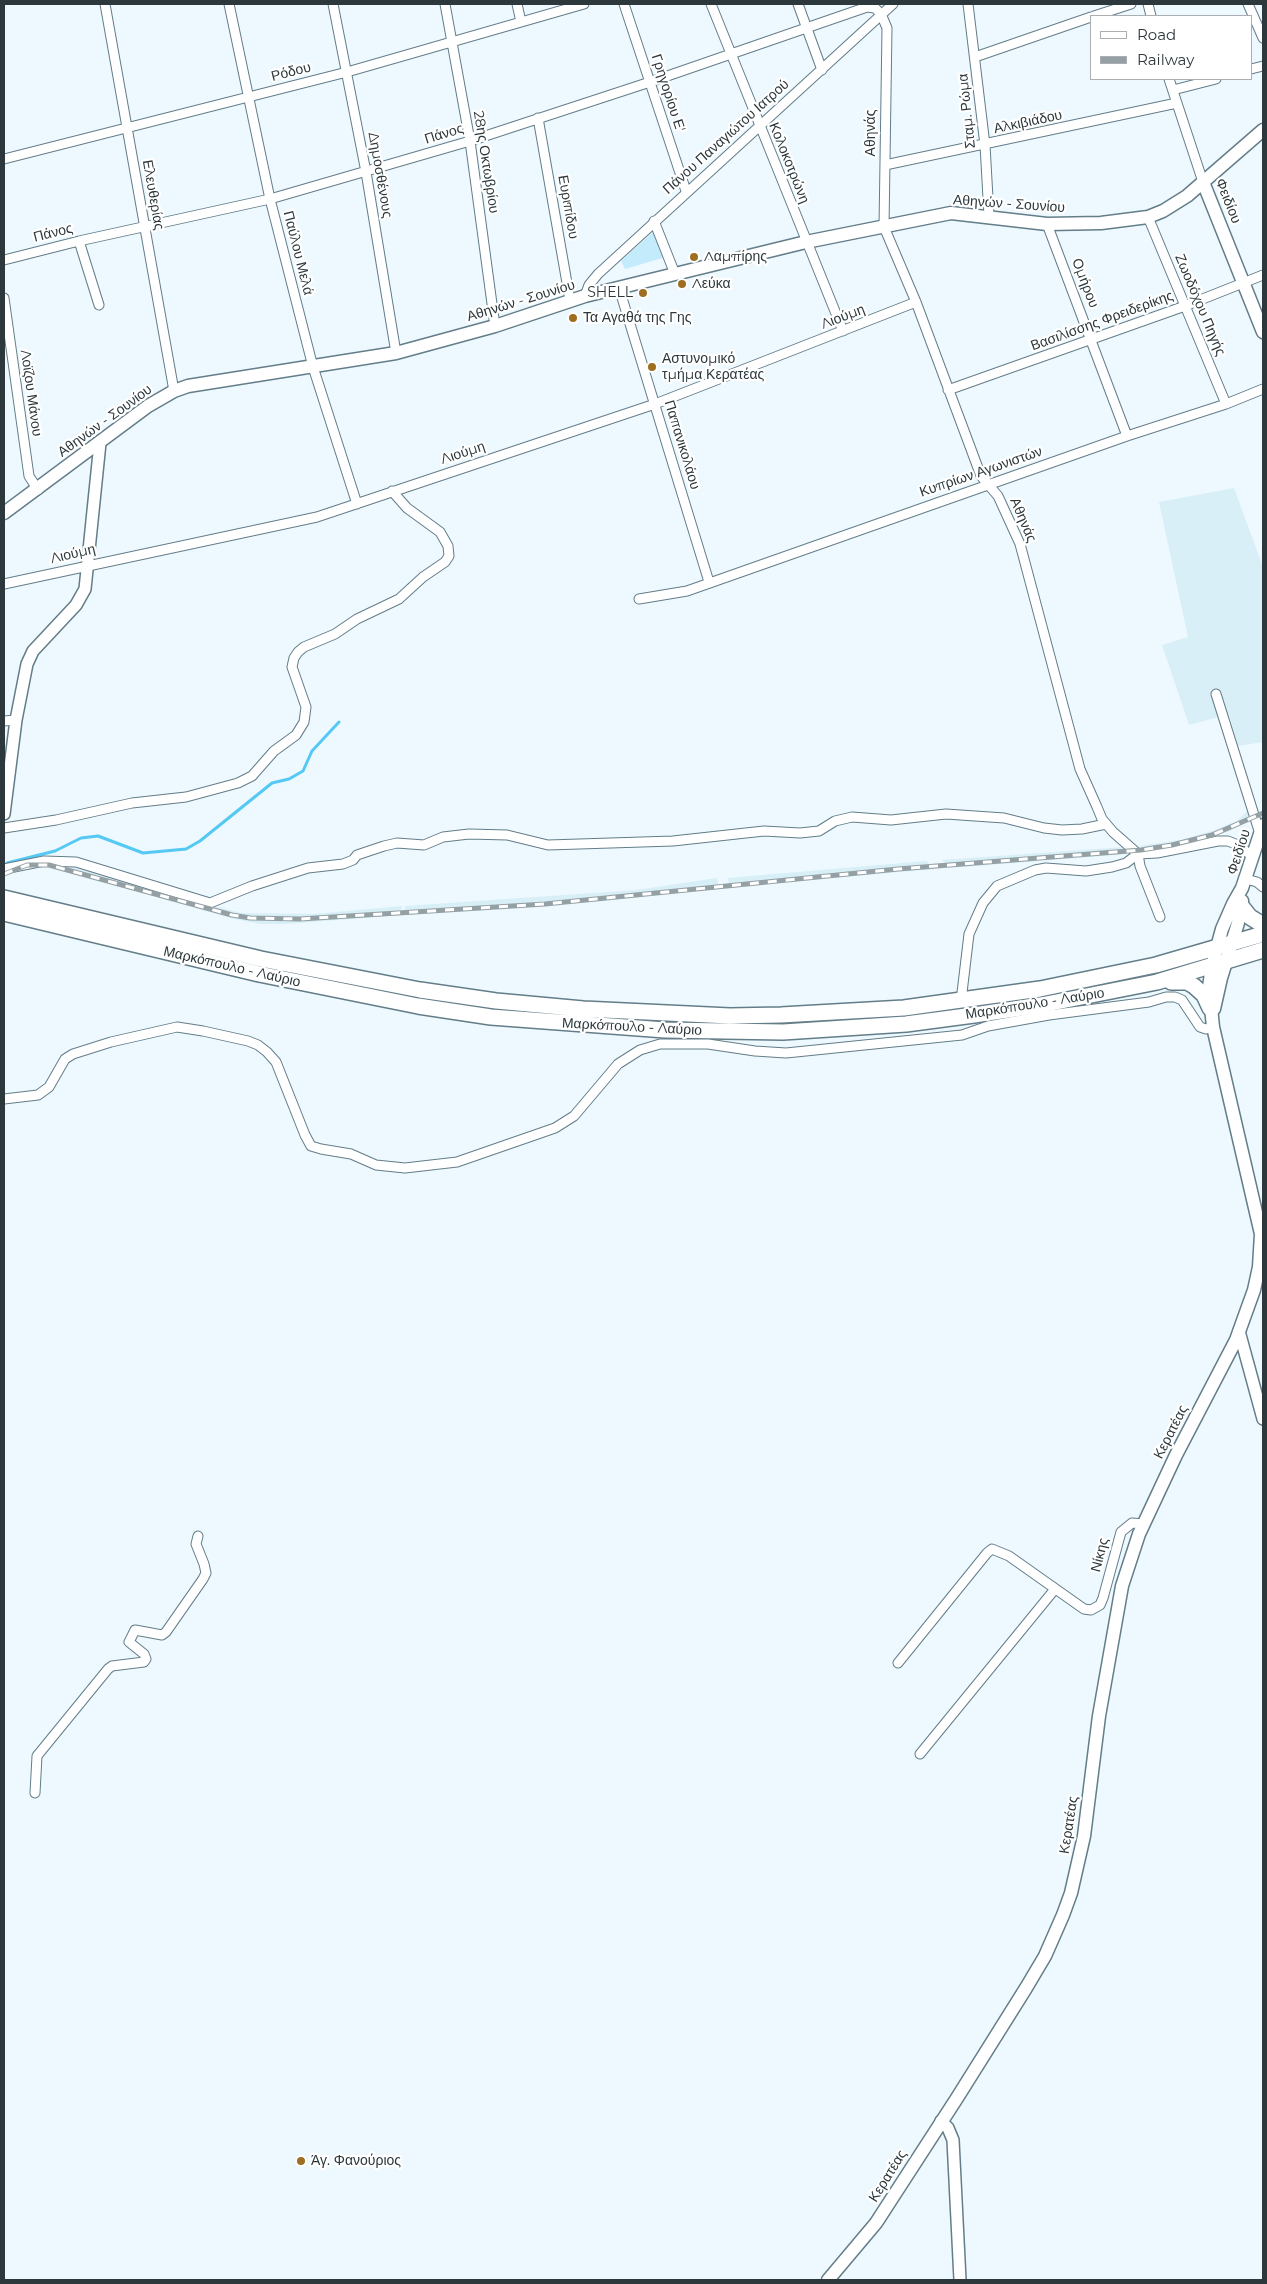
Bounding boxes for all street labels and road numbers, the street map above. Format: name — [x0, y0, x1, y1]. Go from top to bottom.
street label: Γρηγορίου Ε' — [648, 52, 688, 134]
street label: Ρόδου — [269, 59, 313, 85]
street label: Σταμ. Ρώμα — [955, 73, 979, 149]
street label: Πάνου Παναγιώτου Ιατρού — [660, 76, 792, 198]
street label: Αλκιβιάδου — [992, 107, 1064, 137]
street label: 28ης Οκτωβρίου — [470, 109, 502, 215]
street label: Αθηνάς — [863, 110, 879, 156]
street label: Πάνος — [423, 120, 465, 148]
street label: Κολοκοτρώνη — [765, 120, 813, 206]
street label: Δημοσθένους — [364, 131, 396, 219]
street label: Ελευθερίας — [139, 159, 167, 231]
street label: Ευριπίδου — [554, 174, 582, 240]
street label: Φειδίου — [1211, 176, 1245, 226]
street label: Αθηνών - Σουνίου — [952, 192, 1066, 216]
street label: Παύλου Μελά — [279, 209, 317, 297]
street label: Πάνος — [32, 220, 74, 246]
street label: Ζωοδόχου Πηγής — [1171, 252, 1229, 358]
street label: Ομήρου — [1068, 256, 1102, 310]
street label: Αθηνών - Σουνίου — [465, 277, 577, 325]
street label: Βασιλίσσης Φρειδερίκης — [1028, 287, 1176, 355]
street label: Λιούμη — [819, 301, 867, 333]
street label: Λοϊζου Μάνου — [17, 349, 45, 437]
street label: Αθηνών - Σουνίου — [55, 381, 155, 461]
street label: Παπανικολάου — [660, 398, 704, 492]
street label: Λιούμη — [439, 438, 487, 468]
street label: Κυπρίων Αγωνιστών — [917, 443, 1045, 501]
street label: Αθηνάς — [1006, 495, 1040, 545]
street label: Λιούμη — [49, 541, 97, 567]
street label: Φειδίου — [1224, 827, 1254, 877]
street label: Μαρκόπουλο - Λαύριο — [162, 943, 302, 991]
street label: Μαρκόπουλο - Λαύριο — [964, 985, 1106, 1023]
street label: Μαρκόπουλο - Λαύριο — [561, 1015, 703, 1039]
street label: Κερατέας — [1150, 1402, 1192, 1462]
street label: Νίκης — [1088, 1536, 1112, 1574]
street label: Κερατέας — [1056, 1795, 1082, 1855]
street label: Κερατέας — [865, 2147, 911, 2205]

